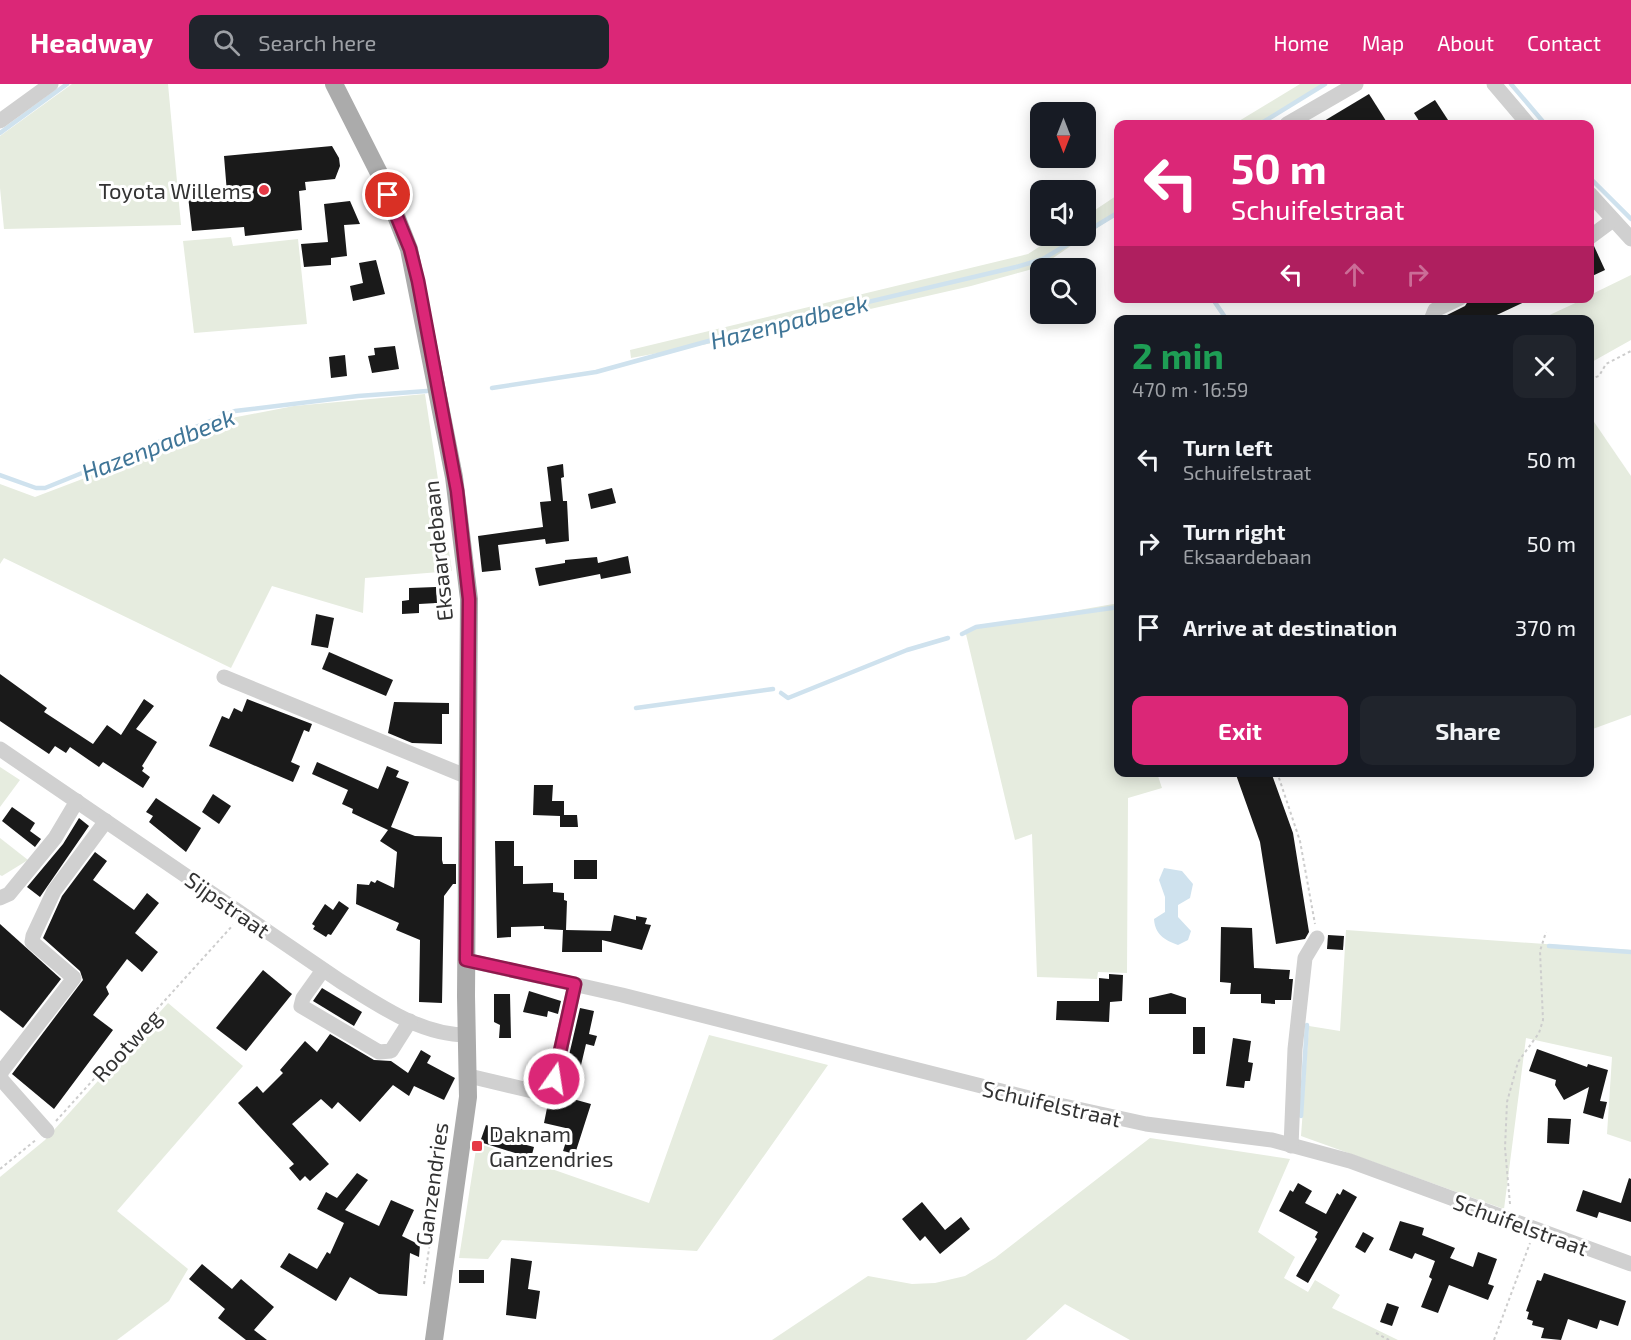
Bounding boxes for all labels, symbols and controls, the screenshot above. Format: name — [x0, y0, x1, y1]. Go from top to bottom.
search box — [189, 15, 609, 69]
text: Headway — [30, 25, 153, 59]
icon: search — [210, 26, 243, 59]
text: Search here — [258, 29, 376, 55]
text: Home — [1273, 30, 1329, 55]
text: Map — [1362, 30, 1404, 55]
text: About — [1437, 30, 1494, 55]
text: Contact — [1527, 30, 1601, 55]
north arrow — [1030, 102, 1096, 168]
map controls — [1030, 102, 1096, 324]
text: 50 m — [1231, 142, 1327, 192]
icon: left — [1132, 144, 1210, 222]
pin — [362, 169, 413, 220]
place label: Toyota Willems — [99, 177, 252, 203]
icon: arrive — [371, 178, 404, 211]
button: sound — [1030, 180, 1096, 246]
marker: Toyota Willems — [257, 183, 271, 197]
text: Schuifelstraat — [1231, 193, 1404, 225]
button: search — [1030, 258, 1096, 324]
icon: left — [1275, 258, 1308, 291]
icon: ahead — [1338, 258, 1371, 291]
icon: right — [1401, 258, 1434, 291]
water label: Hazenpadbeek — [707, 287, 871, 355]
text: 2 min — [1132, 333, 1224, 376]
button: close — [1513, 335, 1576, 398]
text: 470 m · 16:59 — [1132, 377, 1249, 401]
water label: Hazenpadbeek — [77, 401, 239, 487]
text: Turn left — [1183, 434, 1272, 460]
icon: left — [1132, 443, 1165, 476]
text: 50 m — [1527, 446, 1576, 472]
text: Schuifelstraat — [1183, 460, 1311, 484]
street label: Eksaardebaan — [417, 479, 457, 623]
text: Turn right — [1183, 518, 1285, 544]
icon: right — [1132, 527, 1165, 560]
text: 50 m — [1527, 530, 1576, 556]
text: Eksaardebaan — [1183, 544, 1312, 568]
icon: arrive — [1132, 611, 1165, 644]
text: Arrive at destination — [1183, 614, 1397, 640]
text: 370 m — [1515, 614, 1576, 640]
button: Exit — [1132, 696, 1348, 765]
button: Share — [1360, 696, 1576, 765]
street label: Sijpstraat — [180, 866, 275, 943]
street label: Rootweg — [86, 1004, 166, 1086]
position arrow — [522, 1047, 586, 1111]
street label: Schuifelstraat — [980, 1074, 1124, 1132]
place label: Daknam Ganzendries — [489, 1120, 613, 1171]
street label: Ganzendries — [409, 1121, 453, 1247]
marker: Daknam Ganzendries — [470, 1139, 484, 1153]
street label: Schuifelstraat — [1450, 1188, 1592, 1260]

